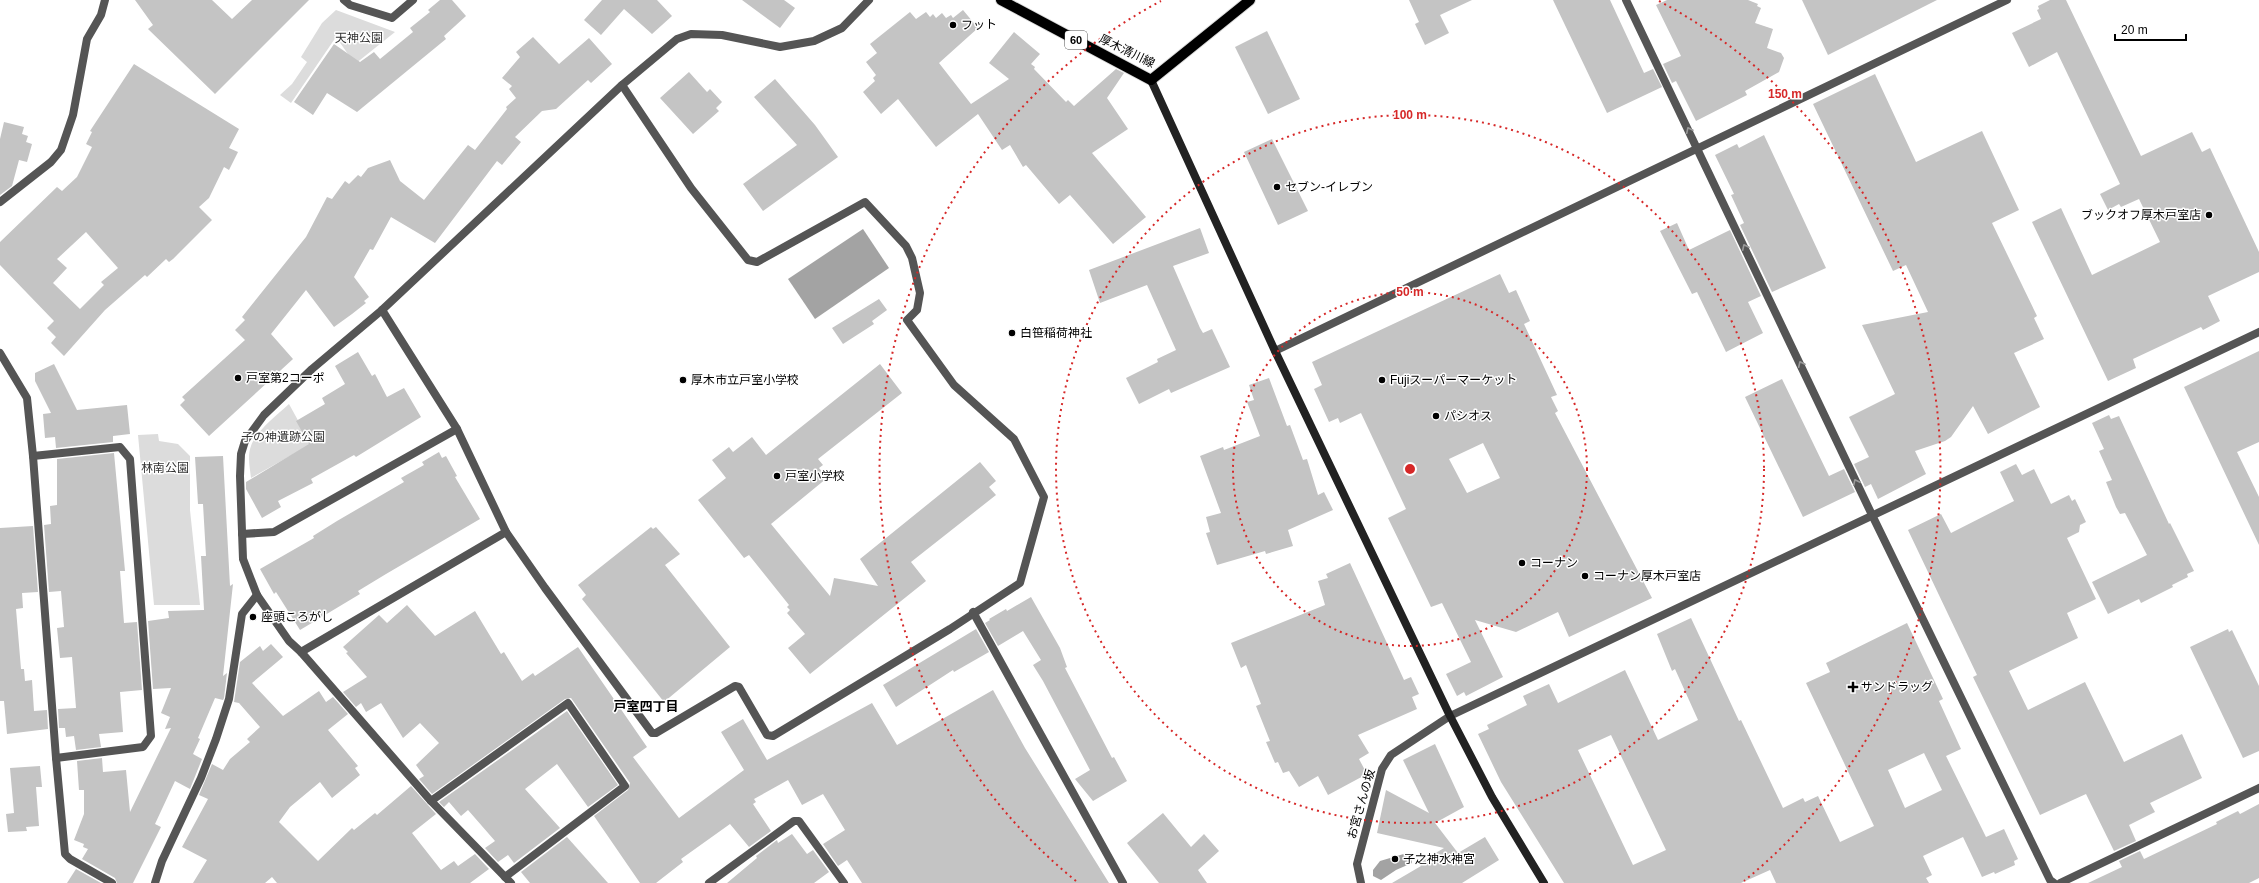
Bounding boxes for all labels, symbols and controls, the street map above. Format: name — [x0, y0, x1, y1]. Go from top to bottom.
scale bar — [2115, 16, 2186, 42]
place label: フット — [961, 18, 997, 32]
marker: フット — [948, 20, 958, 30]
text: 20 m — [2121, 23, 2148, 37]
park label: 天神公園 — [335, 31, 383, 45]
road number: 60 — [1065, 31, 1087, 49]
street label: 厚木清川線 — [1097, 32, 1157, 70]
text: 150 m — [1768, 87, 1802, 101]
text: 100 m — [1393, 108, 1427, 122]
one-way arrow — [1686, 126, 1694, 134]
place label: セブン-イレブン — [1285, 180, 1373, 194]
marker: セブン-イレブン — [1272, 182, 1282, 192]
place label: ブックオフ厚木戸室店 — [2081, 208, 2201, 222]
marker: ブックオフ厚木戸室店 — [2204, 210, 2214, 220]
one-way arrow — [1742, 244, 1750, 251]
text: 50 m — [1396, 285, 1424, 299]
place label: 白笹稲荷神社 — [1020, 326, 1092, 340]
marker: 白笹稲荷神社 — [1007, 328, 1017, 338]
one-way arrow — [1798, 361, 1806, 369]
place label: 戸室第2コーポ — [246, 371, 325, 385]
marker: 戸室第2コーポ — [233, 373, 243, 383]
place label: 厚木市立戸室小学校 — [691, 373, 799, 387]
place label: Fujiスーパーマーケット — [1390, 373, 1517, 387]
marker: 厚木市立戸室小学校 — [678, 375, 688, 385]
marker: Fujiスーパーマーケット — [1377, 375, 1387, 385]
place label: パシオス — [1444, 409, 1492, 423]
marker: パシオス — [1431, 411, 1441, 421]
park label: 子の神遺跡公園 — [241, 430, 325, 444]
park label: 林南公園 — [141, 461, 189, 475]
centre of rings — [1403, 462, 1417, 476]
place label: 戸室小学校 — [785, 469, 845, 483]
marker: 戸室小学校 — [772, 471, 782, 481]
one-way arrow — [1853, 478, 1861, 486]
place label: コーナン — [1530, 556, 1578, 570]
marker: コーナン — [1517, 558, 1527, 568]
place label: コーナン厚木戸室店 — [1593, 569, 1701, 583]
marker: コーナン厚木戸室店 — [1580, 571, 1590, 581]
place label: 座頭ころがし — [261, 610, 333, 624]
marker: 座頭ころがし — [248, 612, 258, 622]
place label: サンドラッグ — [1861, 680, 1933, 694]
marker: サンドラッグ — [1848, 682, 1858, 692]
district label: 戸室四丁目 — [613, 699, 679, 714]
street label: お宮さんの坂 — [1344, 767, 1378, 841]
place label: 子之神水神宮 — [1403, 852, 1475, 866]
marker: 子之神水神宮 — [1390, 854, 1400, 864]

